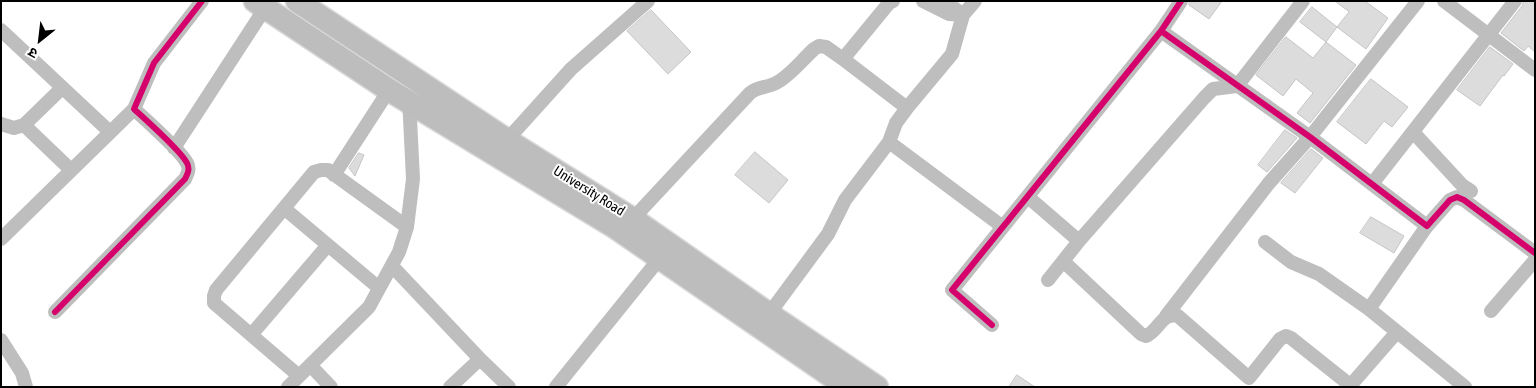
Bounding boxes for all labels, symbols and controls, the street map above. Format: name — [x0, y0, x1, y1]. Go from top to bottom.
north arrow — [15, 15, 65, 65]
text: उ — [25, 44, 40, 62]
street label: University Road — [550, 162, 628, 220]

